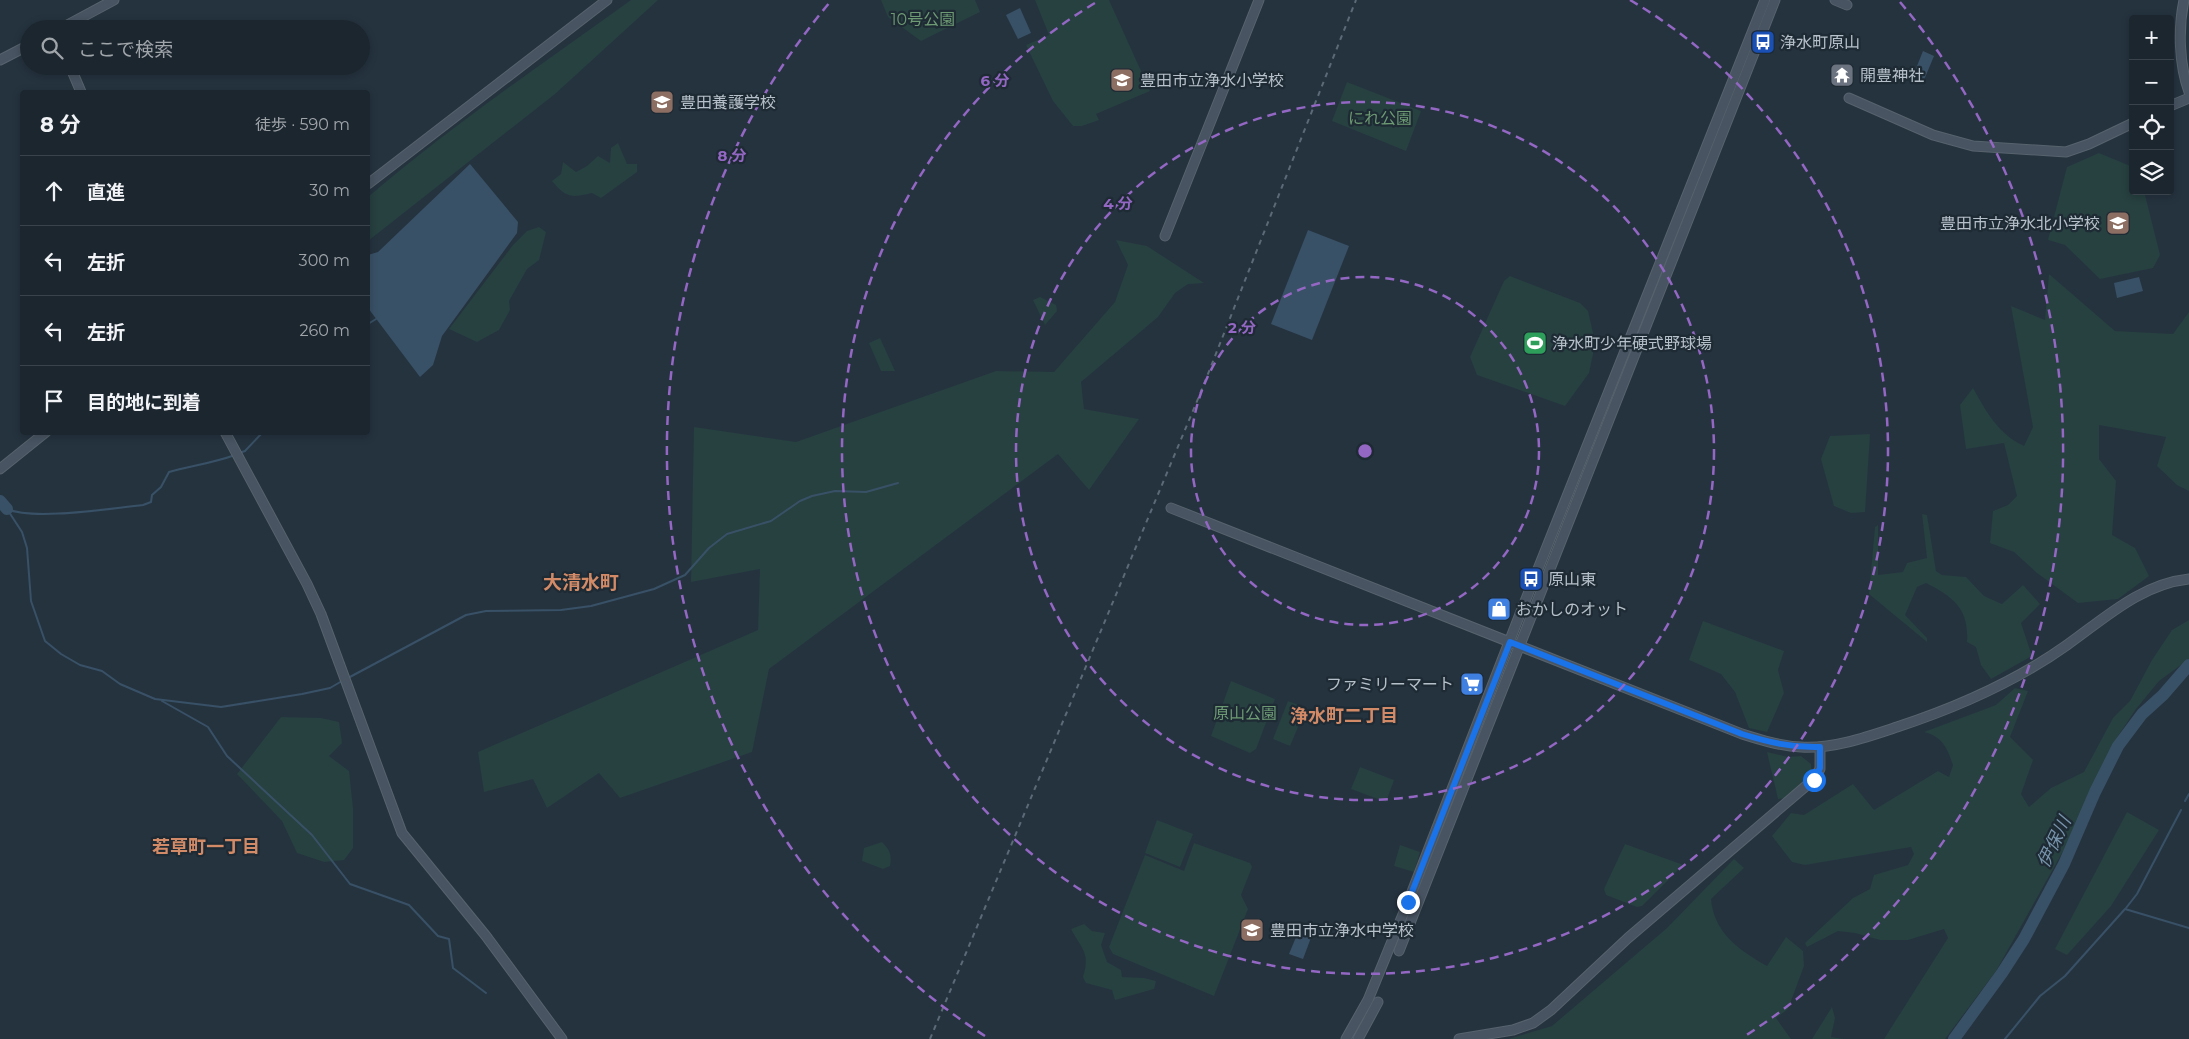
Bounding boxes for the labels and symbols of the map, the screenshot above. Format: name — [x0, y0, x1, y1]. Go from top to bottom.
park label: 10号公園 — [891, 10, 955, 29]
bus stop icon: 浄水町原山 — [1750, 29, 1776, 55]
place label: 浄水町原山 — [1780, 33, 1860, 52]
temple icon: 開豊神社 — [1829, 62, 1855, 88]
place label: 開豊神社 — [1860, 66, 1924, 85]
school or university icon: 豊田市立浄水小学校 — [1109, 67, 1135, 93]
text: 6 分 — [981, 71, 1009, 90]
place label: 豊田市立浄水小学校 — [1140, 71, 1284, 90]
school or university icon: 豊田養護学校 — [649, 89, 675, 115]
place label: 豊田養護学校 — [680, 93, 776, 112]
park label: にれ公園 — [1348, 109, 1412, 128]
text: 8 分 — [717, 146, 747, 165]
text: 4 分 — [1103, 194, 1133, 213]
school or university icon: 豊田市立浄水北小学校 — [2105, 210, 2131, 236]
place label: 豊田市立浄水北小学校 — [1940, 214, 2100, 233]
text: 2 分 — [1228, 318, 1256, 337]
sports icon: 浄水町少年硬式野球場 — [1522, 330, 1548, 356]
place label: 浄水町少年硬式野球場 — [1552, 334, 1712, 353]
centre of rings — [1356, 442, 1374, 460]
bus stop icon: 原山東 — [1518, 566, 1544, 592]
place label: 原山東 — [1548, 570, 1596, 589]
district label: 大清水町 — [543, 571, 619, 594]
shop icon: おかしのオット — [1486, 596, 1512, 622]
place label: おかしのオット — [1516, 600, 1628, 619]
supermarket icon: ファミリーマート — [1459, 671, 1485, 697]
place label: ファミリーマート — [1326, 675, 1454, 694]
park label: 原山公園 — [1213, 704, 1277, 723]
district label: 浄水町二丁目 — [1290, 705, 1398, 727]
route start — [1803, 769, 1826, 792]
water label: 伊保川 — [2032, 811, 2077, 871]
district label: 若草町一丁目 — [152, 836, 260, 858]
route end — [1397, 891, 1420, 914]
school or university icon: 豊田市立浄水中学校 — [1239, 917, 1265, 943]
place label: 豊田市立浄水中学校 — [1270, 921, 1414, 940]

